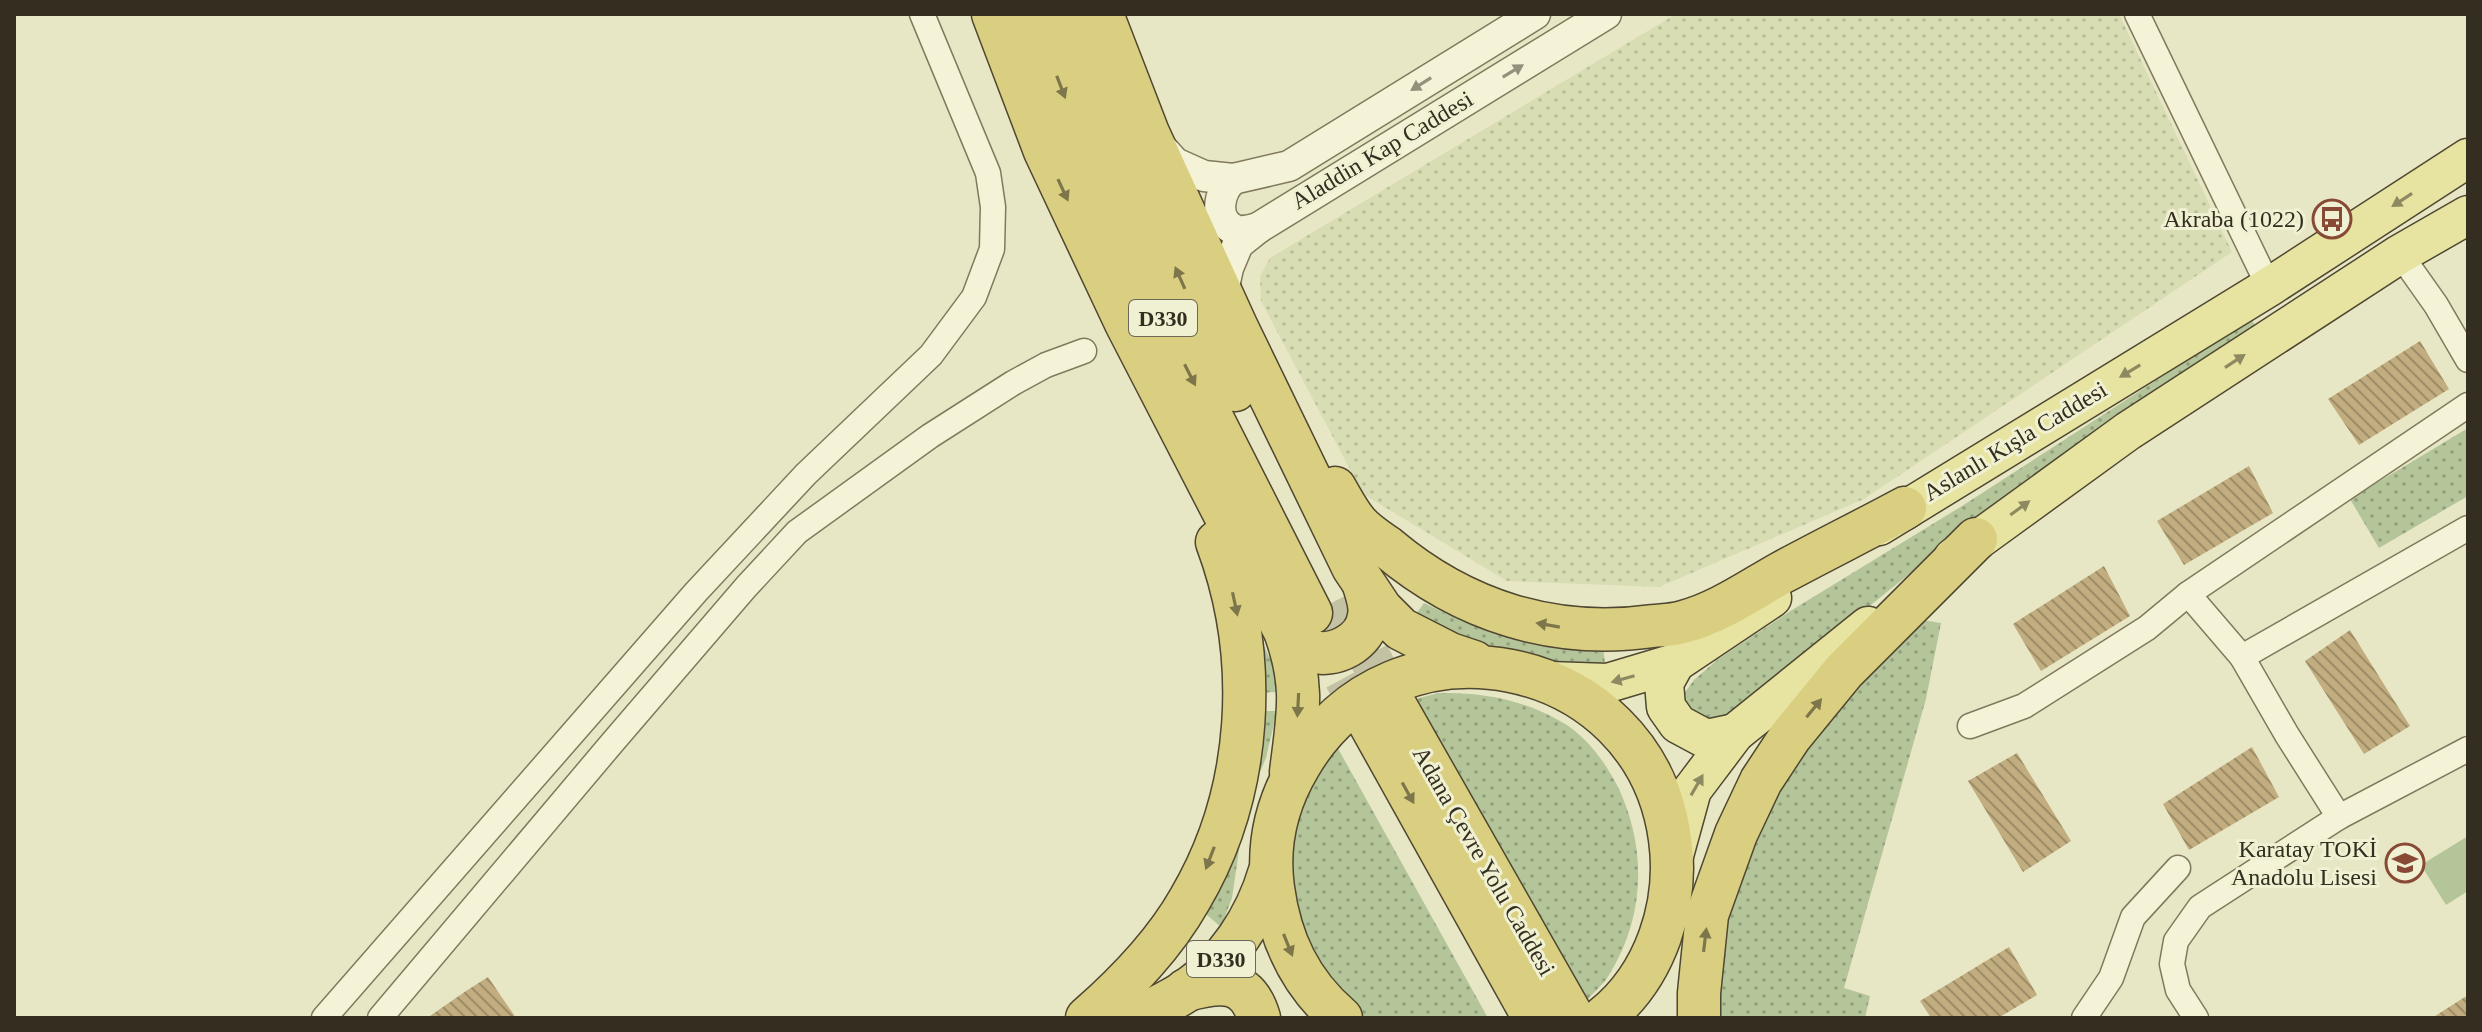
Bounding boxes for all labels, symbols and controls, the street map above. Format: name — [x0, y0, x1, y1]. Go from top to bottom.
one-way arrow — [1502, 64, 1524, 78]
one-way arrow — [1055, 75, 1068, 99]
one-way arrow — [1410, 77, 1432, 91]
street label: Aladdin Kap Caddesi — [1287, 85, 1478, 214]
one-way arrow — [1056, 179, 1070, 202]
one-way arrow — [2392, 193, 2413, 208]
bus stop icon: Akraba (1022) — [2311, 198, 2353, 240]
place label: Akraba (1022) — [2163, 206, 2304, 232]
one-way arrow — [1174, 266, 1187, 290]
road number: D330 — [1129, 300, 1197, 336]
one-way arrow — [2224, 354, 2245, 369]
one-way arrow — [2119, 363, 2141, 377]
one-way arrow — [1183, 364, 1197, 387]
street label: Aslanlı Kışla Caddesi — [1919, 376, 2112, 506]
one-way arrow — [2009, 501, 2030, 516]
one-way arrow — [1230, 591, 1242, 616]
one-way arrow — [1535, 618, 1560, 631]
one-way arrow — [1610, 673, 1635, 685]
one-way arrow — [1292, 693, 1305, 719]
one-way arrow — [1805, 698, 1822, 718]
street label: Adana Çevre Yolu Caddesi — [1408, 742, 1560, 980]
one-way arrow — [1690, 774, 1704, 796]
one-way arrow — [1401, 781, 1415, 804]
place label: Karatay TOKİ Anadolu Lisesi — [2231, 836, 2377, 890]
school or university icon: Karatay TOKİ Anadolu Lisesi — [2384, 842, 2426, 884]
one-way arrow — [1203, 846, 1216, 870]
one-way arrow — [1698, 927, 1711, 952]
one-way arrow — [1281, 933, 1294, 957]
road number: D330 — [1187, 941, 1255, 977]

